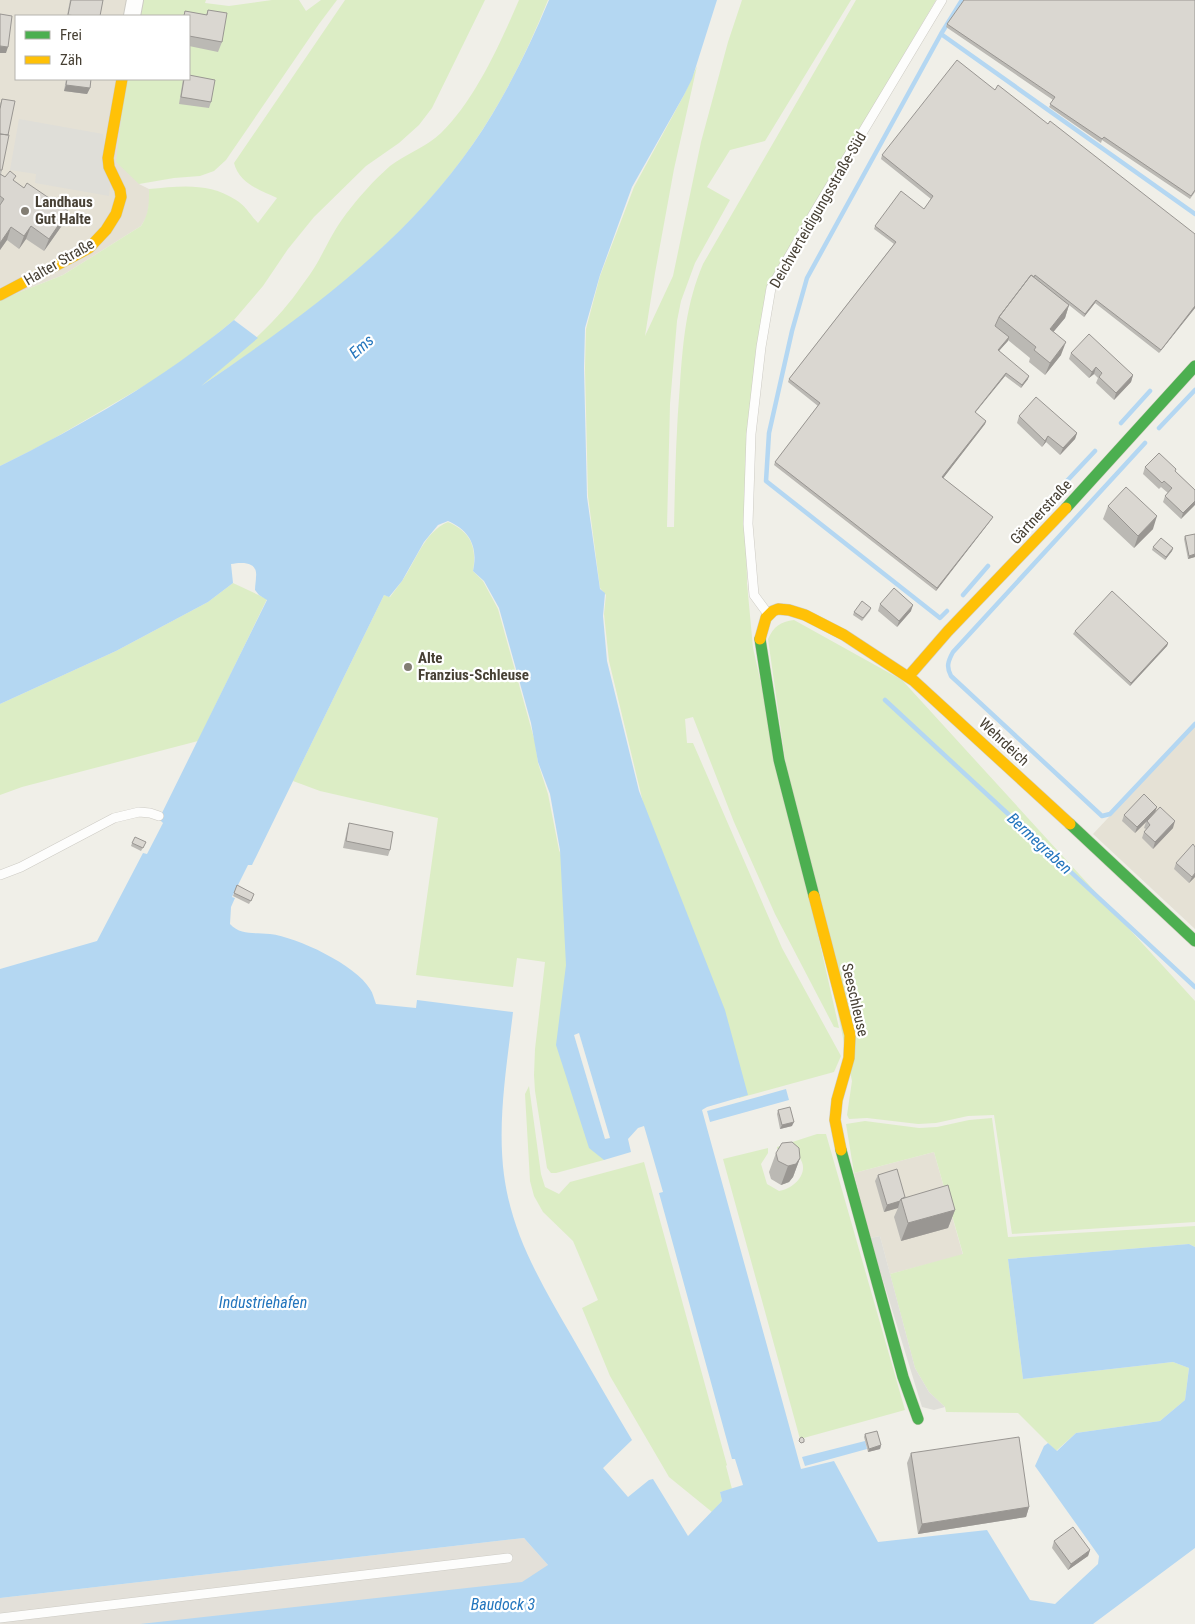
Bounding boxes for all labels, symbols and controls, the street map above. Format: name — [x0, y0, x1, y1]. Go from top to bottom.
legend — [15, 15, 190, 80]
text: Frei — [60, 26, 82, 44]
text: Zäh — [60, 51, 82, 69]
street label: Deichverteidigungsstraße-Süd — [766, 129, 870, 291]
place label: Landhaus Gut Halte — [35, 193, 93, 228]
marker: Landhaus Gut Halte — [19, 205, 31, 217]
street label: Halter Straße — [21, 235, 97, 289]
water label: Ems — [345, 331, 378, 362]
street label: Gärtnerstraße — [1006, 476, 1076, 548]
place label: Alte Franzius-Schleuse — [418, 649, 529, 684]
marker: Alte Franzius-Schleuse — [402, 661, 414, 673]
street label: Wehrdeich — [975, 714, 1033, 770]
water label: Bermegraben — [1003, 809, 1076, 878]
street label: Seeschleuse — [838, 962, 872, 1038]
water label: Industriehafen — [219, 1293, 307, 1312]
water label: Baudock 3 — [471, 1595, 536, 1614]

